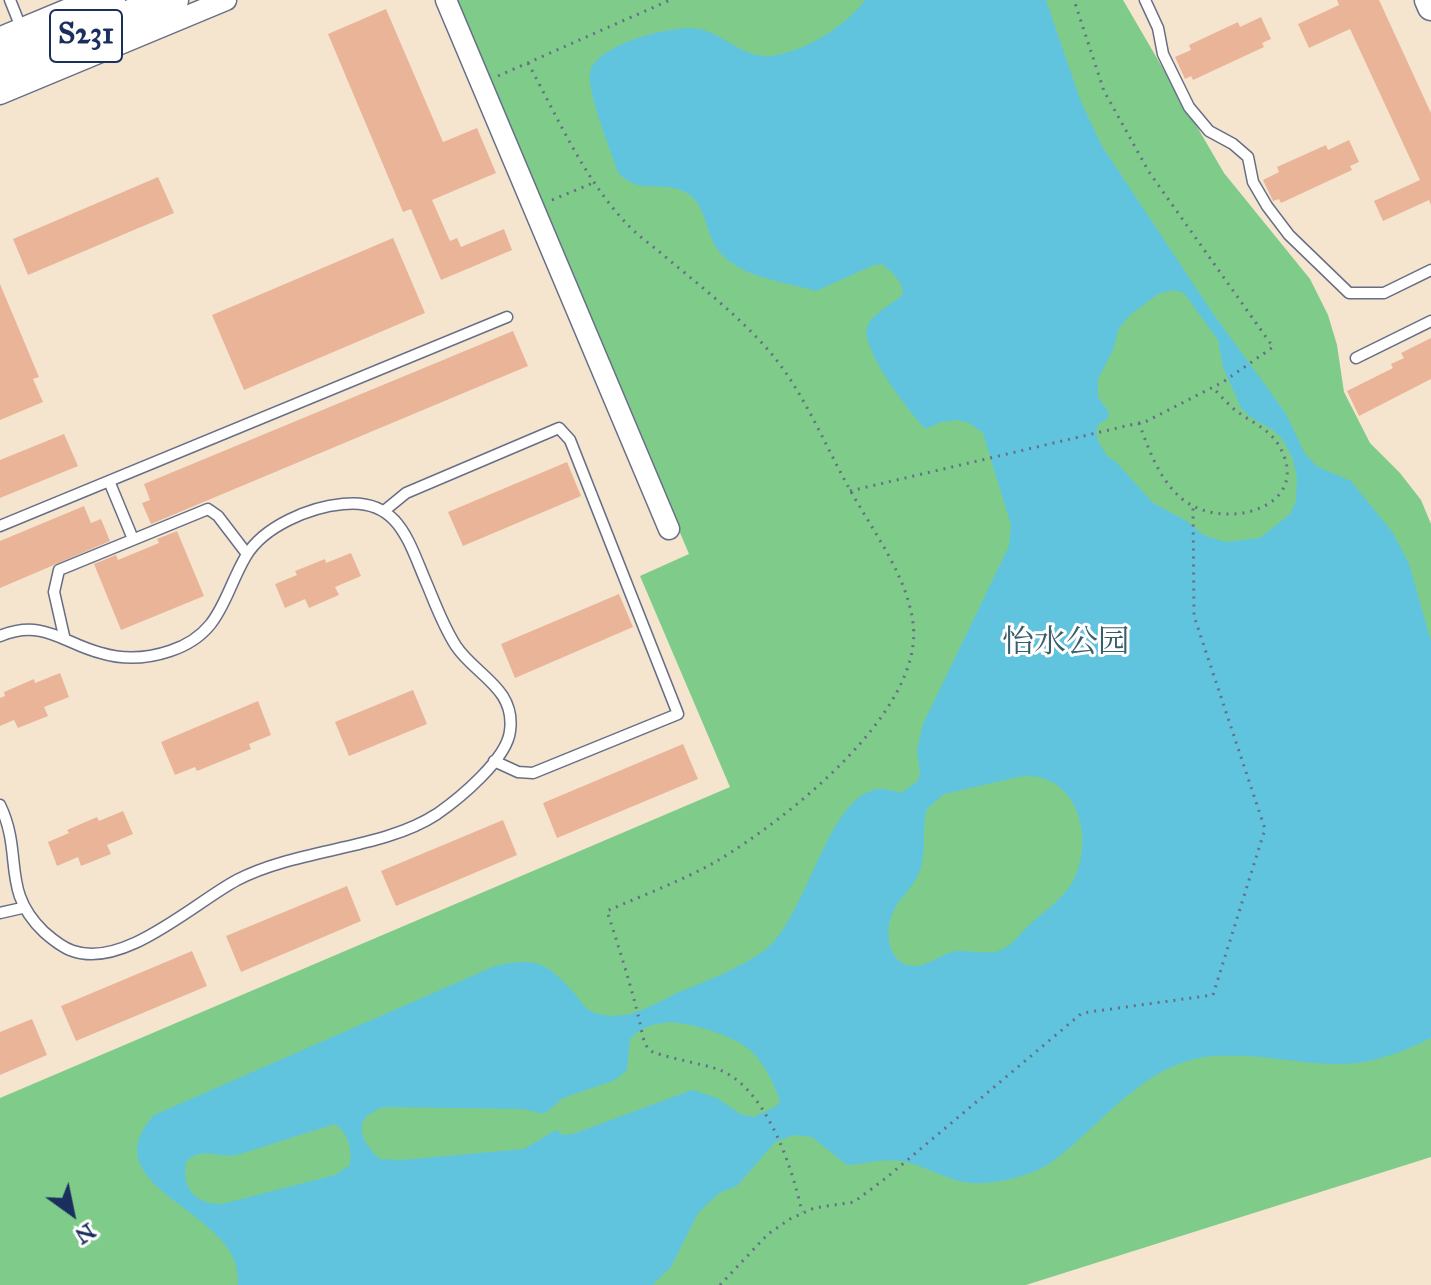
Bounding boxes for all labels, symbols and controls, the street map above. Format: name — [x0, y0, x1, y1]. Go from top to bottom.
road number: S231 — [50, 10, 122, 62]
park label: 怡水公园 — [1002, 625, 1130, 663]
north arrow — [32, 1173, 112, 1253]
text: N — [70, 1217, 101, 1250]

